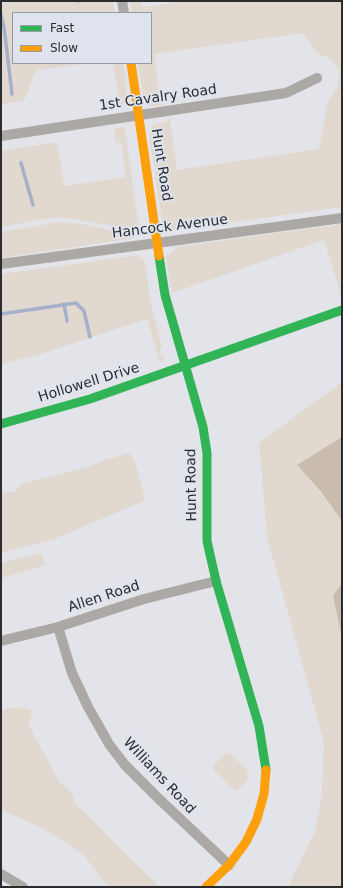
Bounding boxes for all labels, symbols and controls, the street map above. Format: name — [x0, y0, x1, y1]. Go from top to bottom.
legend — [12, 12, 152, 64]
text: Fast — [50, 21, 74, 35]
text: Slow — [50, 41, 78, 55]
street label: 1st Cavalry Road — [98, 81, 218, 115]
street label: Hunt Road — [147, 127, 175, 203]
street label: Hancock Avenue — [111, 212, 229, 242]
street label: Hollowell Drive — [36, 360, 142, 406]
street label: Hunt Road — [183, 448, 201, 522]
street label: Allen Road — [66, 578, 142, 616]
street label: Williams Road — [119, 734, 199, 818]

